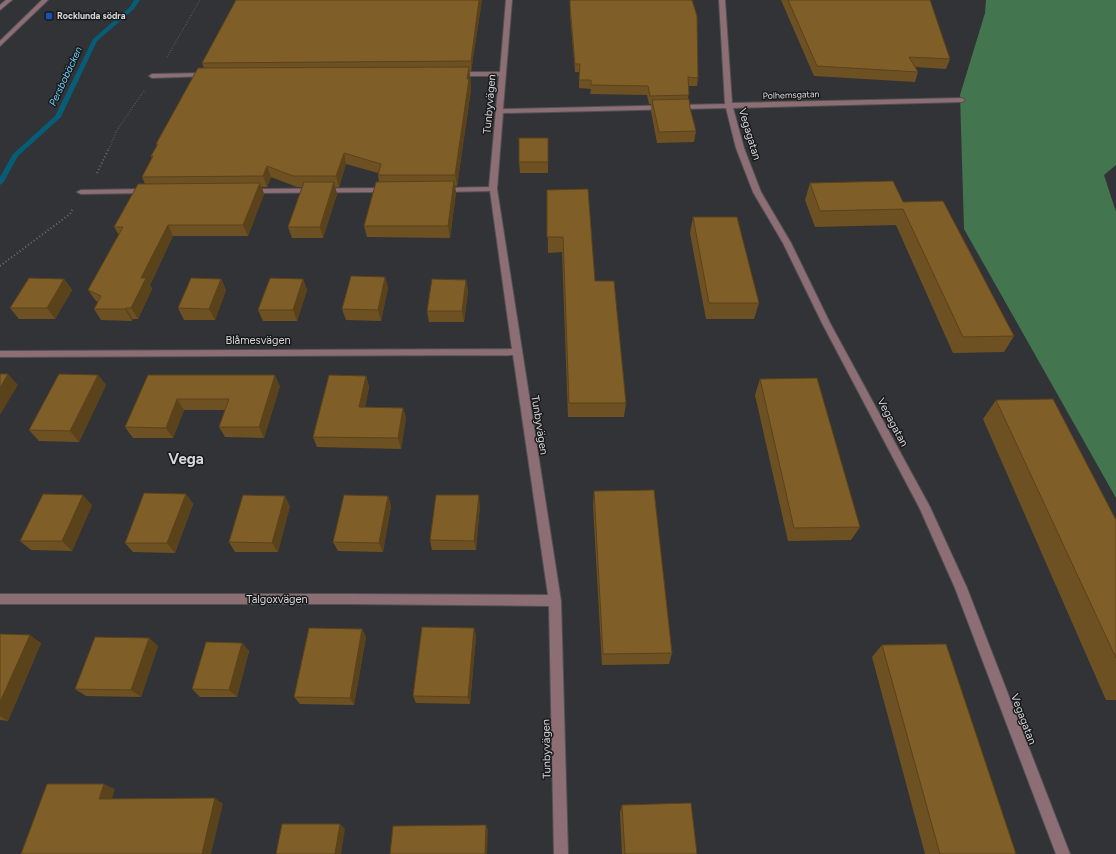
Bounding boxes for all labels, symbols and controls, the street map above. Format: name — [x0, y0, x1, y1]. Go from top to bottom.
place label: Rocklunda södra — [57, 10, 126, 21]
marker: Rocklunda södra — [44, 11, 54, 21]
water label: Persbobäcken — [46, 44, 85, 108]
street label: Tunbyvägen — [480, 74, 499, 134]
street label: Polhemsgatan — [762, 88, 820, 101]
street label: Vegagatan — [736, 107, 764, 161]
street label: Blåmesvägen — [225, 334, 291, 347]
street label: Tunbyvägen — [528, 395, 551, 456]
street label: Vegagatan — [874, 396, 911, 449]
district label: Vega — [168, 450, 204, 468]
street label: Talgoxvägen — [246, 593, 308, 606]
street label: Vegagatan — [1008, 692, 1039, 746]
street label: Tunbyvägen — [539, 719, 554, 779]

